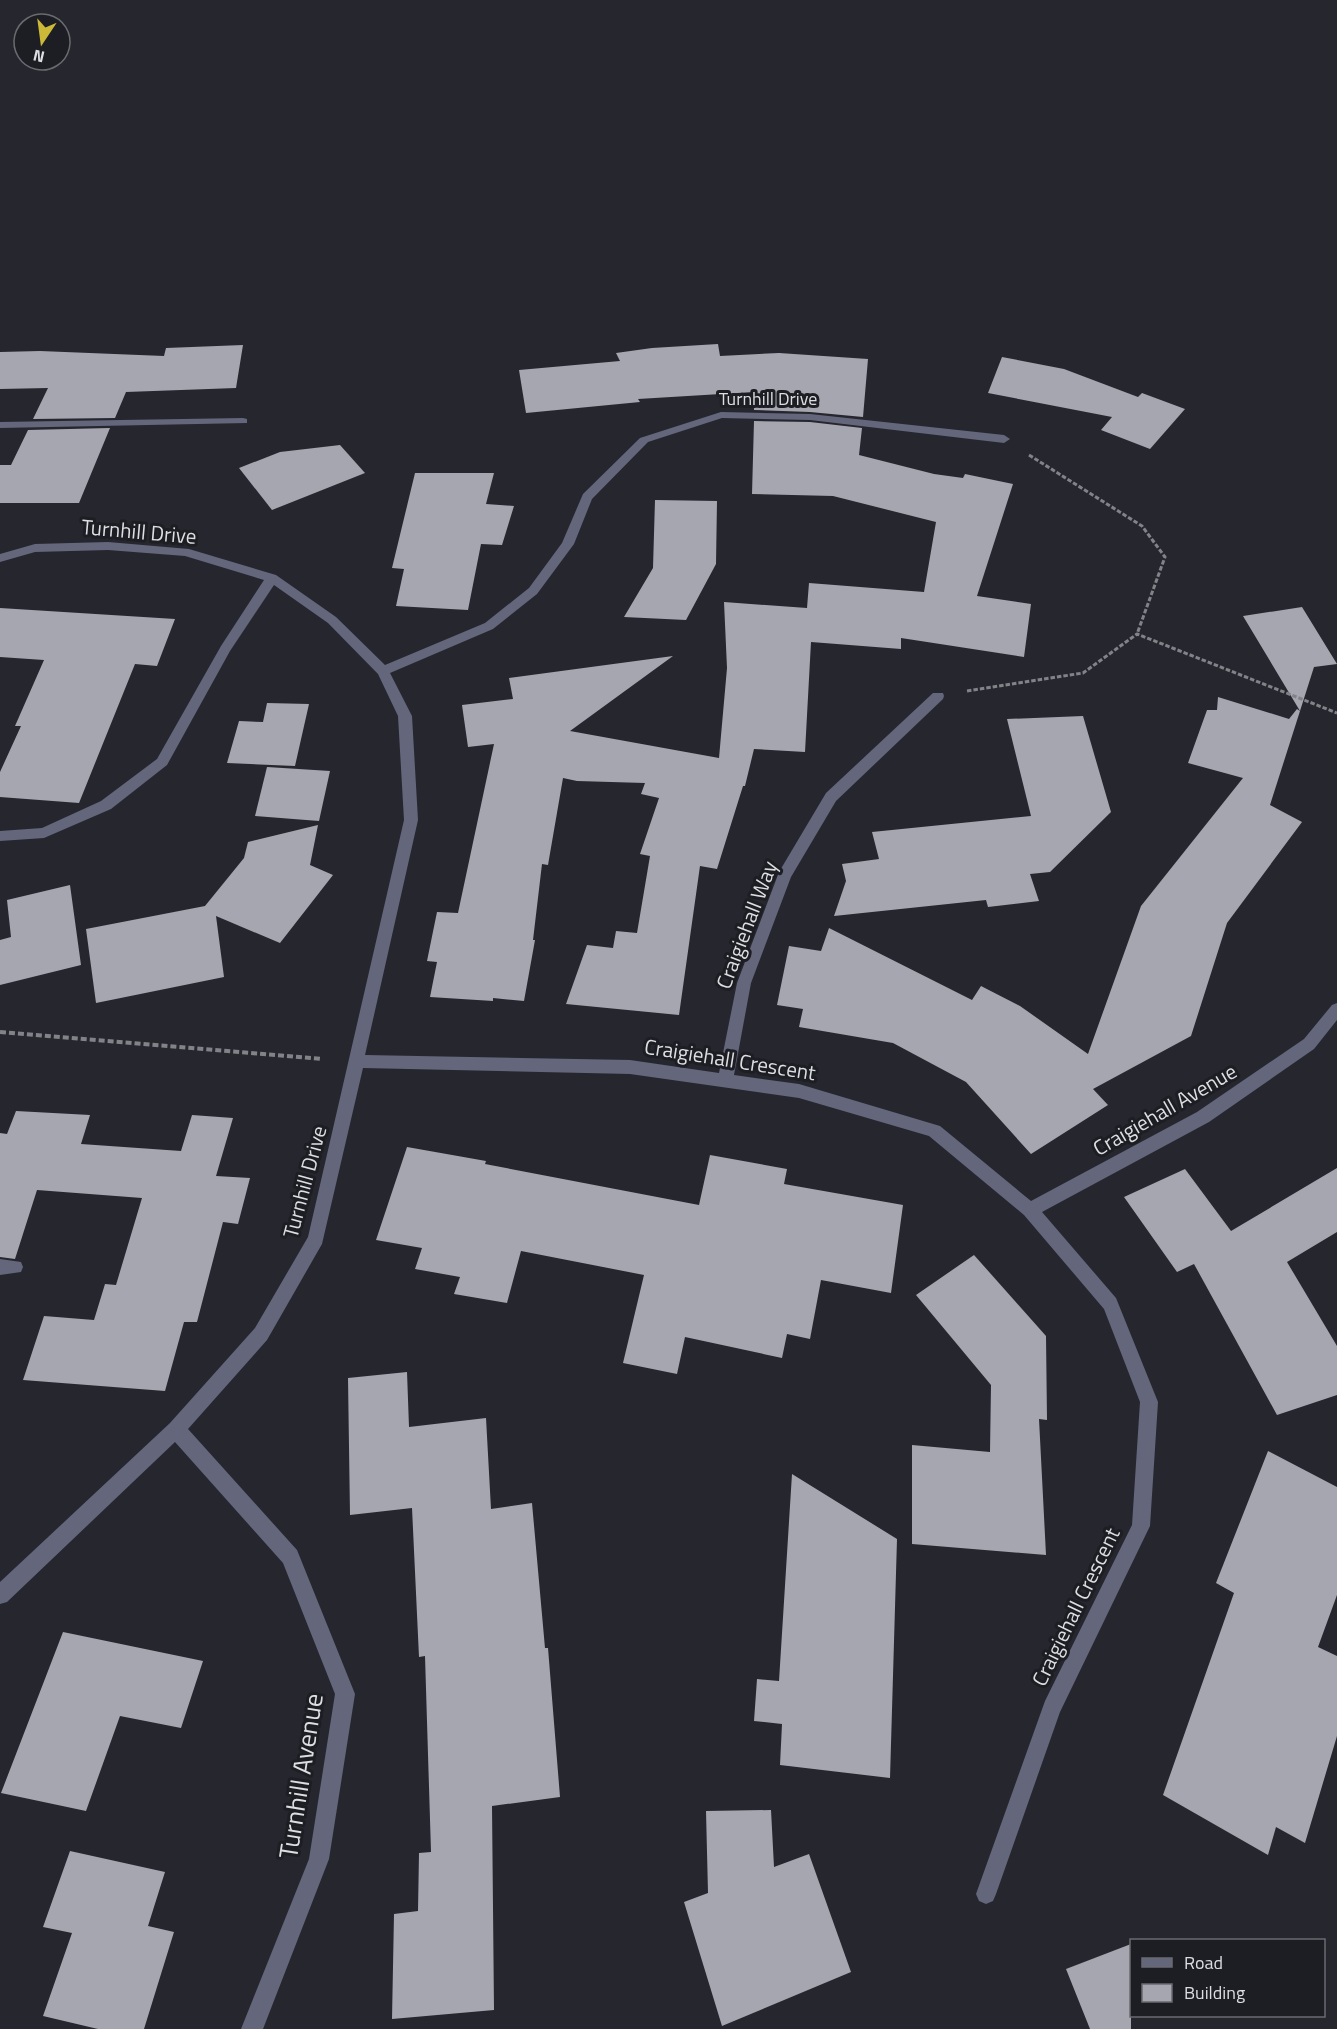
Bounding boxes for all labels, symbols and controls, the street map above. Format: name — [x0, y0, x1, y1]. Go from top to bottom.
north arrow — [12, 12, 72, 72]
text: N — [31, 44, 47, 70]
street label: Turnhill Drive — [719, 385, 817, 412]
street label: Turnhill Drive — [80, 510, 198, 552]
street label: Craigiehall Way — [707, 856, 785, 993]
street label: Craigiehall Crescent — [642, 1030, 819, 1088]
street label: Craigiehall Avenue — [1087, 1055, 1242, 1163]
street label: Turnhill Drive — [274, 1122, 334, 1241]
street label: Craigiehall Crescent — [1023, 1521, 1128, 1691]
street label: Turnhill Avenue — [268, 1690, 333, 1861]
legend — [1130, 1939, 1325, 2017]
text: Road — [1184, 1949, 1223, 1976]
text: Building — [1184, 1979, 1245, 2006]

